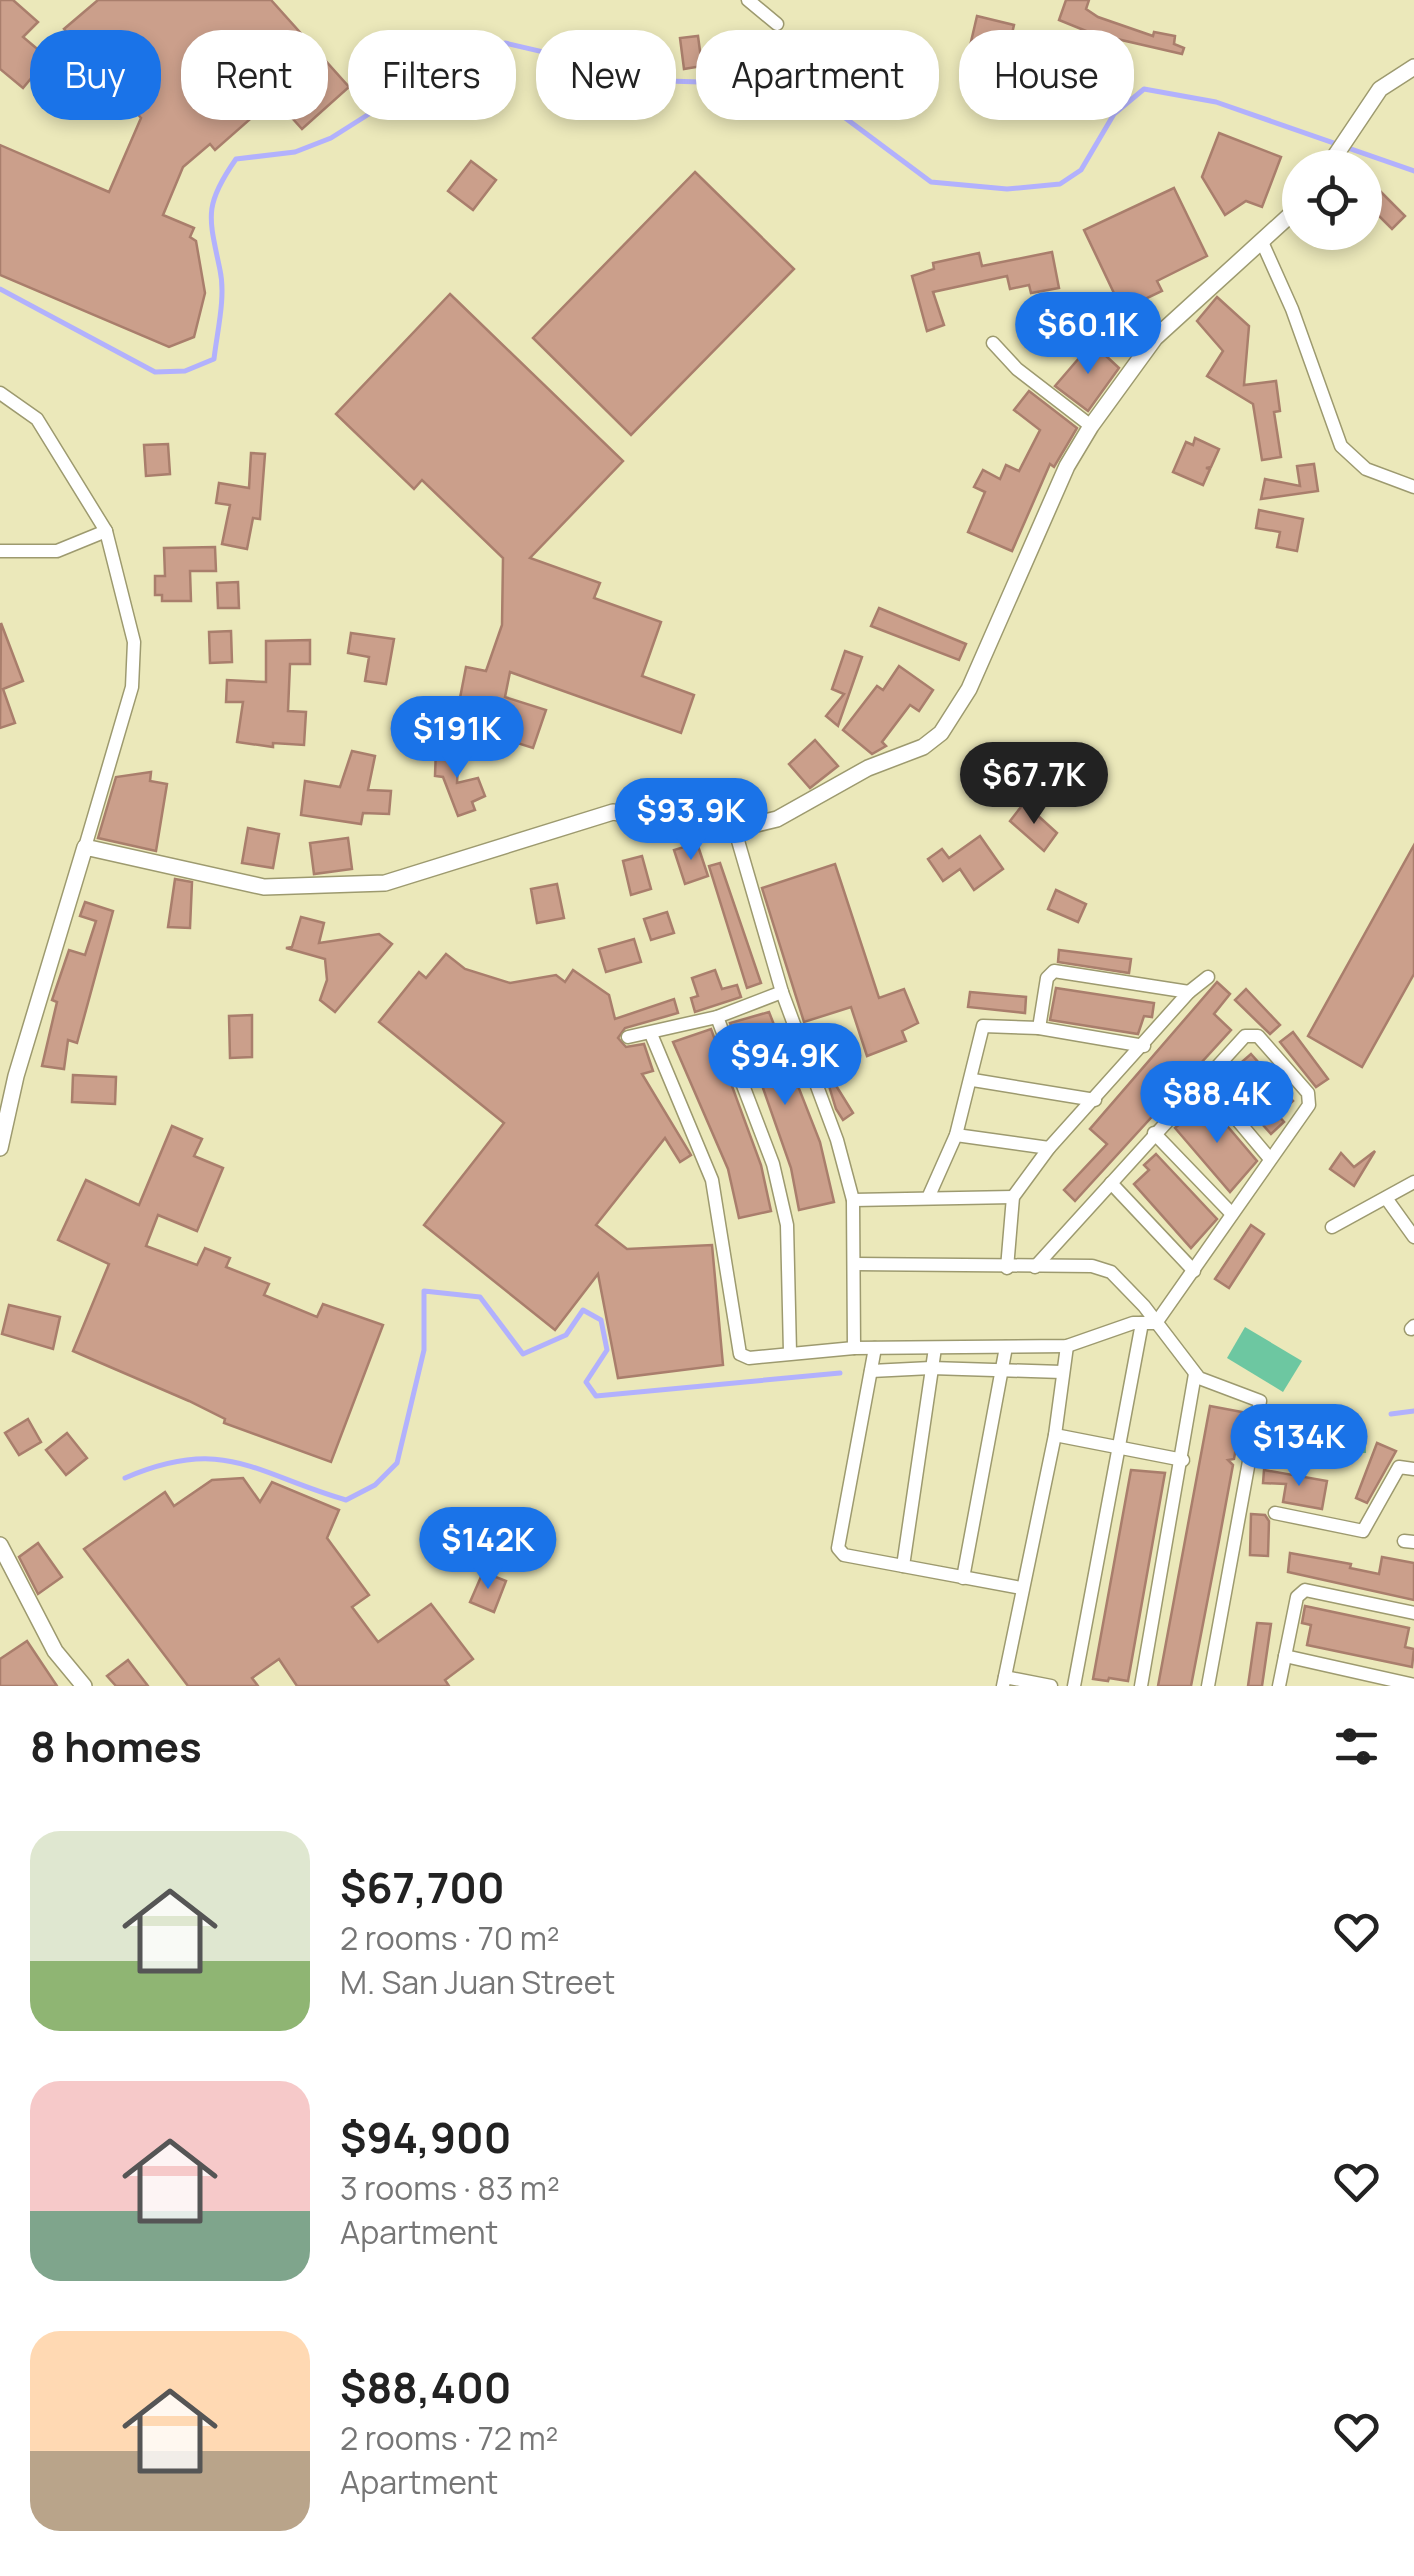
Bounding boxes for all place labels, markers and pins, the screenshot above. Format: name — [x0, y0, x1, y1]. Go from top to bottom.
pin: $60.1K — [1007, 292, 1169, 377]
pin: $191K — [387, 696, 527, 781]
pin: $67.7K — [953, 742, 1115, 827]
pin: $93.9K — [610, 778, 772, 863]
pin: $94.9K — [704, 1023, 866, 1108]
pin: $88.4K — [1136, 1061, 1298, 1146]
pin: $134K — [1229, 1404, 1369, 1489]
pin: $142K — [418, 1507, 558, 1592]

